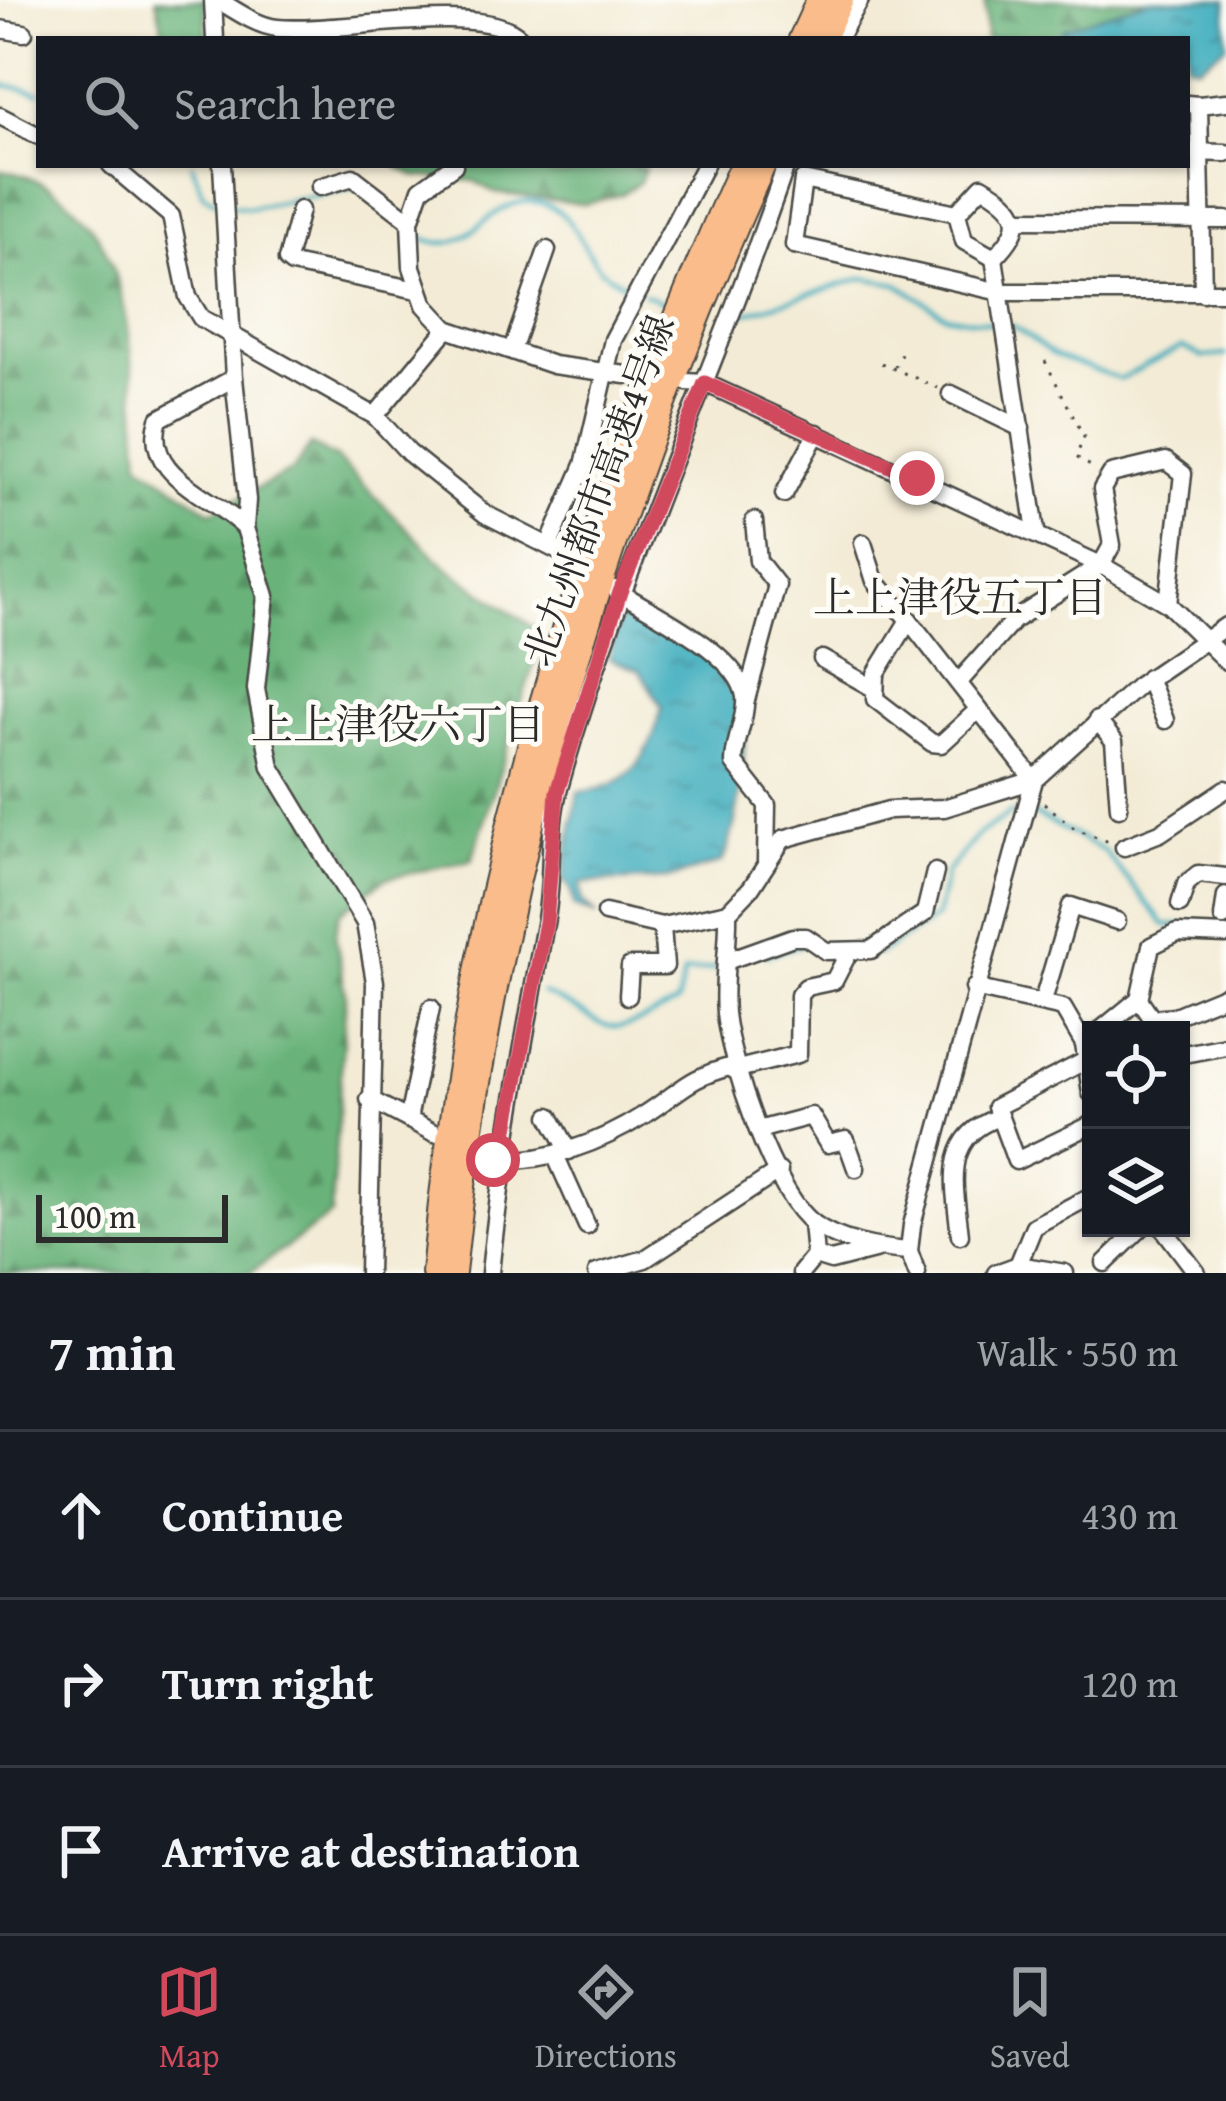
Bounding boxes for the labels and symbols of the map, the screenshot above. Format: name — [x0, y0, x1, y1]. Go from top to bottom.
street label: 北九州都市高速4号線 — [508, 307, 688, 673]
route end — [890, 451, 944, 505]
district label: 上上津役五丁目 — [813, 566, 1107, 627]
district label: 上上津役六丁目 — [251, 693, 545, 754]
route start — [466, 1133, 520, 1187]
scale bar — [36, 1189, 228, 1242]

